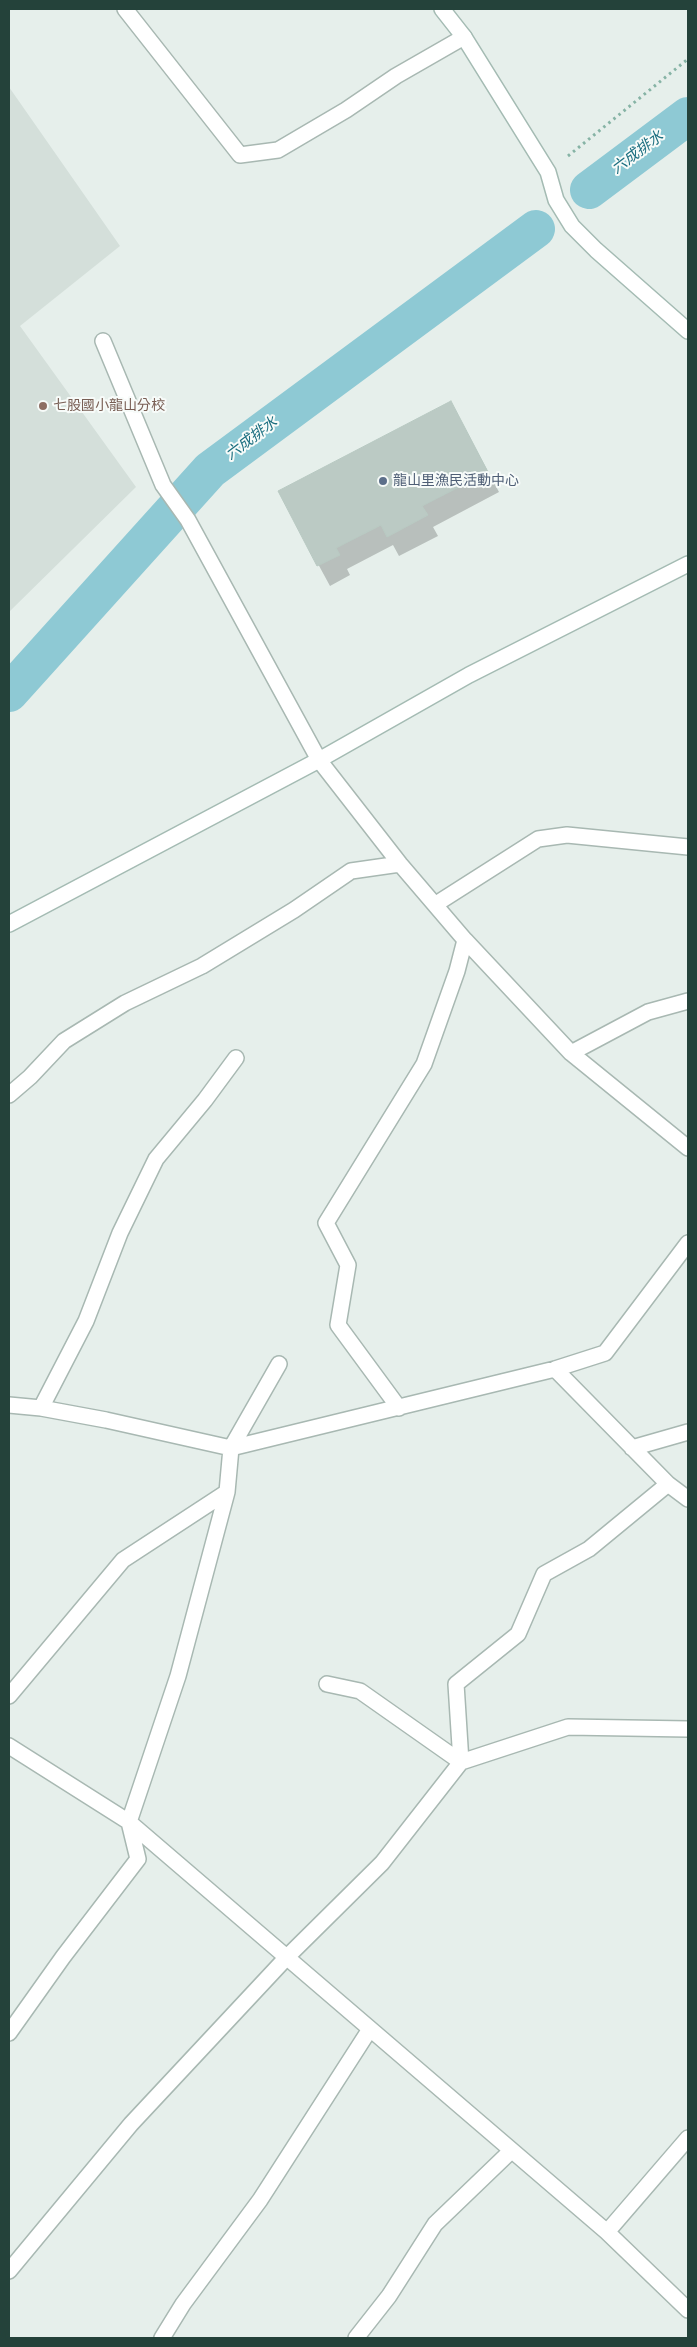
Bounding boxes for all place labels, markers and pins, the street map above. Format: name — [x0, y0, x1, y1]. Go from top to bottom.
place label: 七股國小龍山分校 — [53, 398, 165, 414]
marker: 七股國小龍山分校 — [37, 400, 49, 412]
place label: 龍山里漁民活動中心 — [393, 473, 519, 489]
marker: 龍山里漁民活動中心 — [377, 475, 389, 487]

